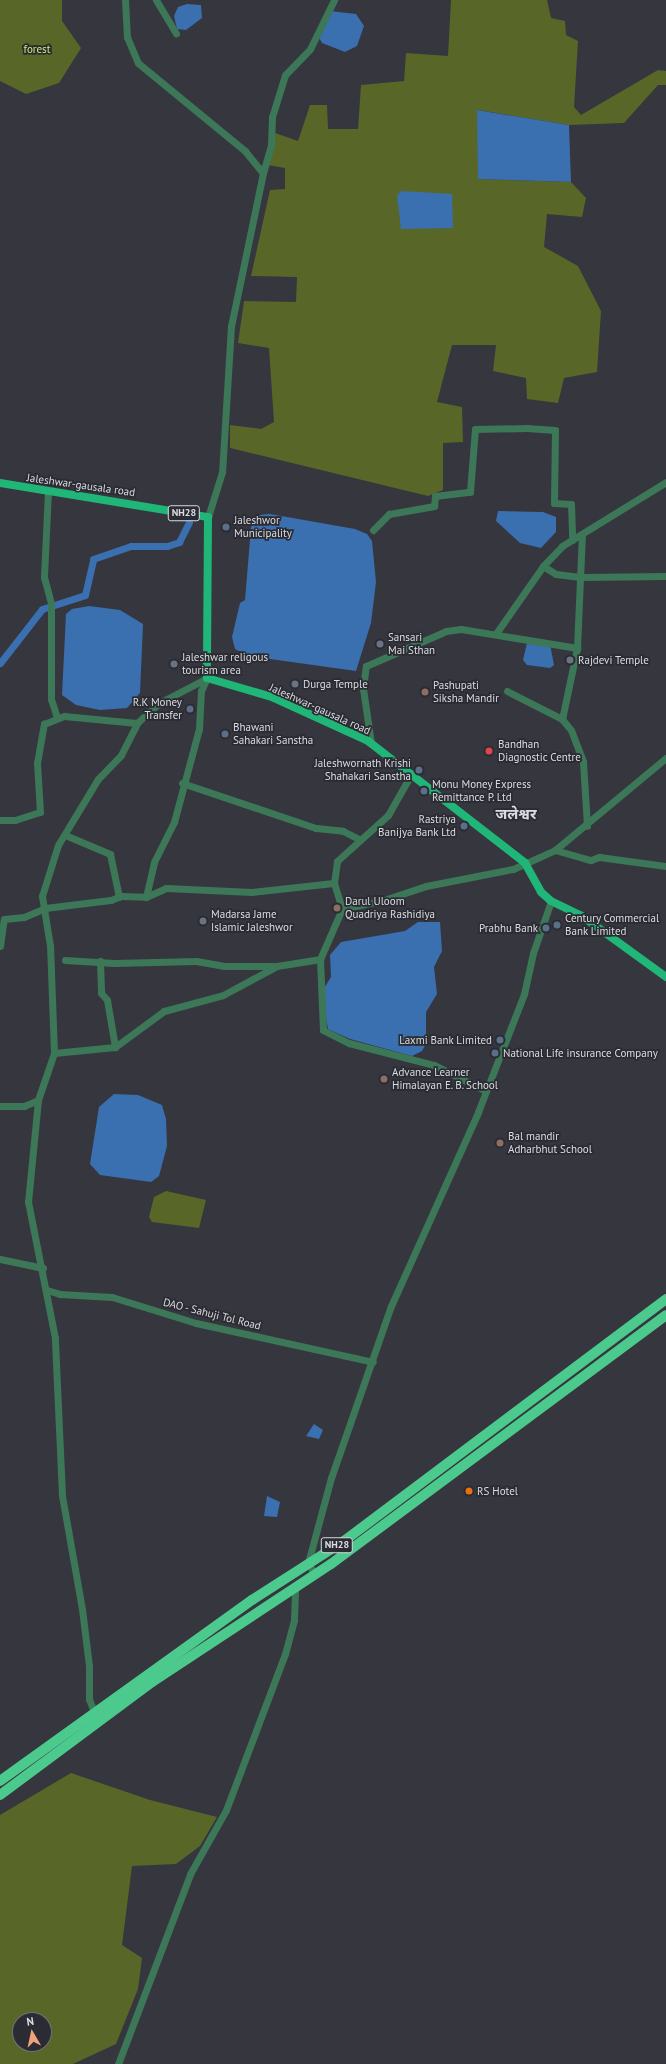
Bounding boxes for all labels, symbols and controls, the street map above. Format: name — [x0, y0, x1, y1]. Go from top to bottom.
park label: forest — [24, 42, 50, 56]
street label: Jaleshwar-gausala road — [26, 471, 136, 499]
road number: NH28 — [167, 505, 201, 521]
place label: Jaleshwor Municipality — [234, 514, 292, 540]
marker: Jaleshwor Municipality — [221, 522, 231, 532]
place label: Sansari Mai Sthan — [388, 631, 435, 657]
marker: Sansari Mai Sthan — [375, 639, 385, 649]
place label: Jaleshwar religous tourism area — [182, 651, 268, 677]
place label: Rajdevi Temple — [578, 653, 649, 667]
marker: Rajdevi Temple — [565, 655, 575, 665]
marker: Jaleshwar religous tourism area — [169, 659, 179, 669]
place label: Durga Temple — [303, 677, 368, 691]
marker: Durga Temple — [290, 679, 300, 689]
place label: Pashupati Siksha Mandir — [433, 679, 499, 705]
street label: Jaleshwar-gausala road — [267, 681, 373, 737]
marker: Pashupati Siksha Mandir — [420, 687, 430, 697]
place label: R.K Money Transfer — [132, 696, 182, 722]
marker: R.K Money Transfer — [185, 704, 195, 714]
place label: Bhawani Sahakari Sanstha — [233, 721, 313, 747]
marker: Bhawani Sahakari Sanstha — [220, 729, 230, 739]
place label: Bandhan Diagnostic Centre — [498, 738, 581, 764]
marker: Bandhan Diagnostic Centre — [483, 745, 495, 757]
place label: Jaleshwornath Krishi Shahakari Sanstha — [314, 757, 411, 783]
marker: Jaleshwornath Krishi Shahakari Sanstha — [414, 765, 424, 775]
place label: Monu Money Express Remittance P. Ltd — [432, 778, 532, 804]
marker: Monu Money Express Remittance P. Ltd — [419, 786, 429, 796]
district label: जलेश्वर — [495, 805, 537, 823]
place label: Rastriya Banijya Bank Ltd — [378, 813, 456, 839]
marker: Rastriya Banijya Bank Ltd — [459, 821, 469, 831]
place label: Darul Uloom Quadriya Rashidiya — [345, 895, 435, 921]
marker: Darul Uloom Quadriya Rashidiya — [332, 903, 342, 913]
place label: Madarsa Jame Islamic Jaleshwor — [211, 908, 293, 934]
place label: Century Commercial Bank Limited — [565, 912, 660, 938]
marker: Madarsa Jame Islamic Jaleshwor — [198, 916, 208, 926]
marker: Century Commercial Bank Limited — [552, 920, 562, 930]
place label: Prabhu Bank — [479, 921, 538, 935]
marker: Prabhu Bank — [541, 923, 551, 933]
place label: Laxmi Bank Limited — [399, 1033, 492, 1047]
marker: Laxmi Bank Limited — [495, 1035, 505, 1045]
place label: National Life insurance Company — [503, 1046, 658, 1060]
marker: National Life insurance Company — [490, 1048, 500, 1058]
place label: Advance Learner Himalayan E. B. School — [392, 1066, 500, 1092]
marker: Advance Learner Himalayan E. B. School — [379, 1074, 389, 1084]
place label: Bal mandir Adharbhut School — [508, 1130, 592, 1156]
marker: Bal mandir Adharbhut School — [495, 1138, 505, 1148]
street label: DAO - Sahuji Tol Road — [161, 1295, 263, 1333]
place label: RS Hotel — [477, 1484, 518, 1498]
marker: RS Hotel — [464, 1486, 474, 1496]
road number: NH28 — [320, 1537, 354, 1553]
north arrow — [12, 2012, 52, 2052]
text: N — [26, 2014, 35, 2029]

